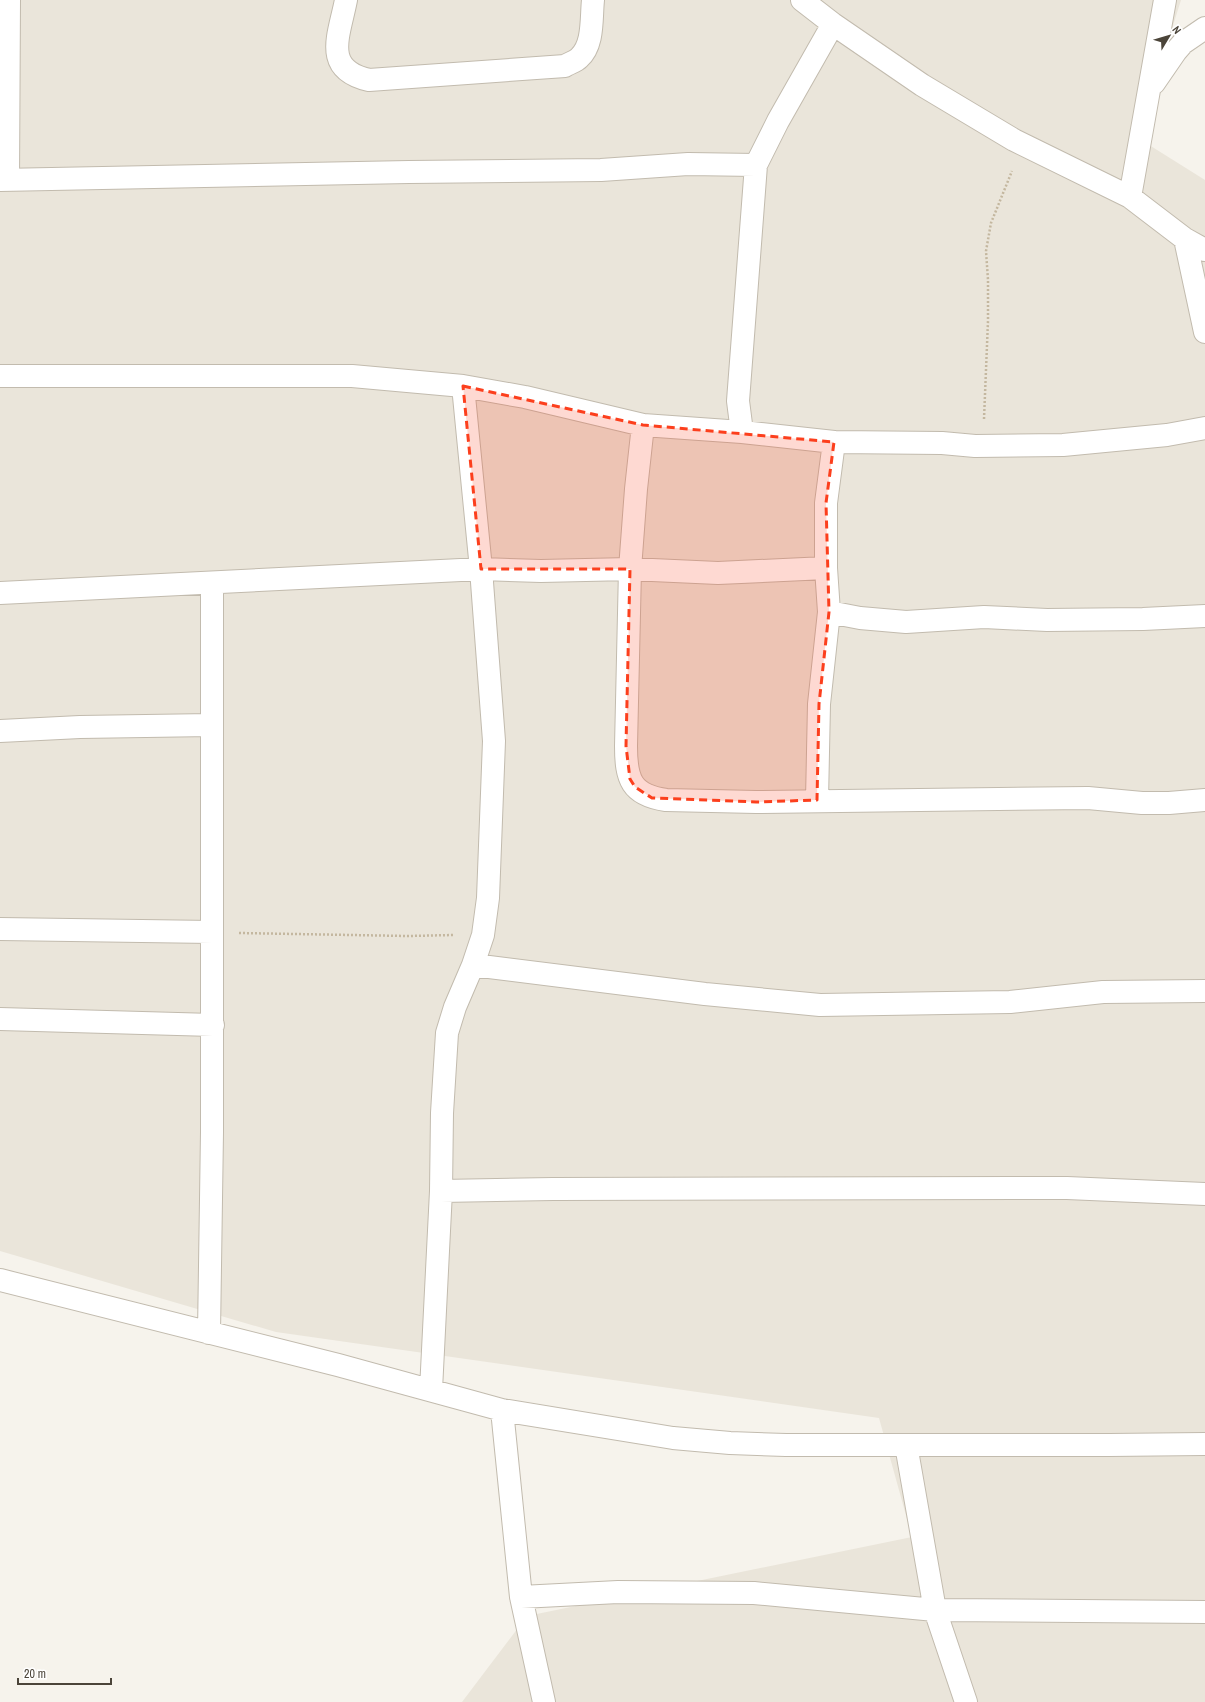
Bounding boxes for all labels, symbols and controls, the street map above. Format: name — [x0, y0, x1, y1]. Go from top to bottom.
north arrow — [1149, 16, 1189, 56]
text: N — [1169, 23, 1184, 37]
scale bar — [18, 1660, 111, 1686]
text: 20 m — [24, 1666, 46, 1682]

